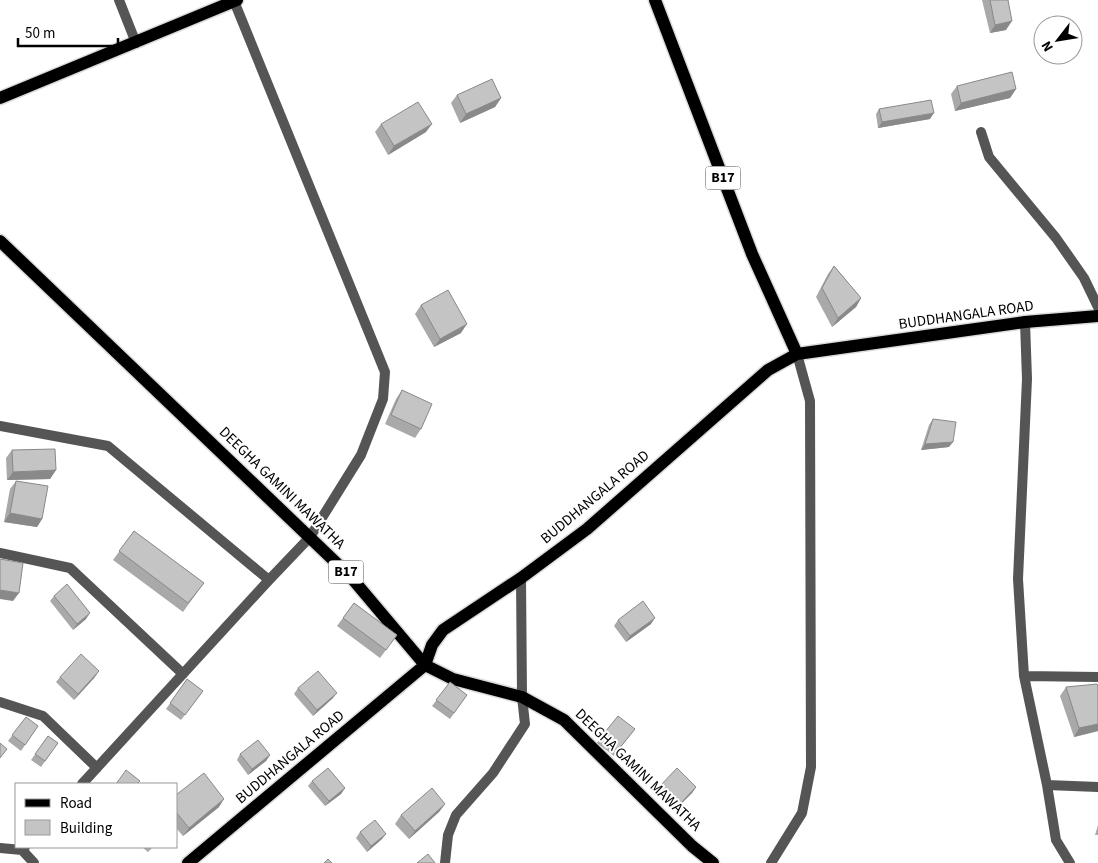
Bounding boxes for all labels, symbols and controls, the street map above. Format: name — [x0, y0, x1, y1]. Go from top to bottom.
scale bar — [18, 15, 118, 47]
north arrow — [1033, 15, 1083, 65]
text: 50 m — [25, 23, 55, 44]
text: N — [1037, 37, 1059, 55]
road number: B17 — [706, 167, 740, 190]
street label: BUDDHANGALA ROAD — [897, 295, 1035, 335]
street label: DEEGHA GAMINI MAWATHA — [214, 422, 350, 555]
street label: BUDDHANGALA ROAD — [536, 445, 654, 549]
road number: B17 — [328, 560, 364, 584]
street label: DEEGHA GAMINI MAWATHA — [570, 704, 706, 837]
street label: BUDDHANGALA ROAD — [231, 705, 349, 809]
legend — [15, 783, 178, 848]
text: Road — [60, 793, 92, 814]
text: Building — [60, 818, 113, 839]

